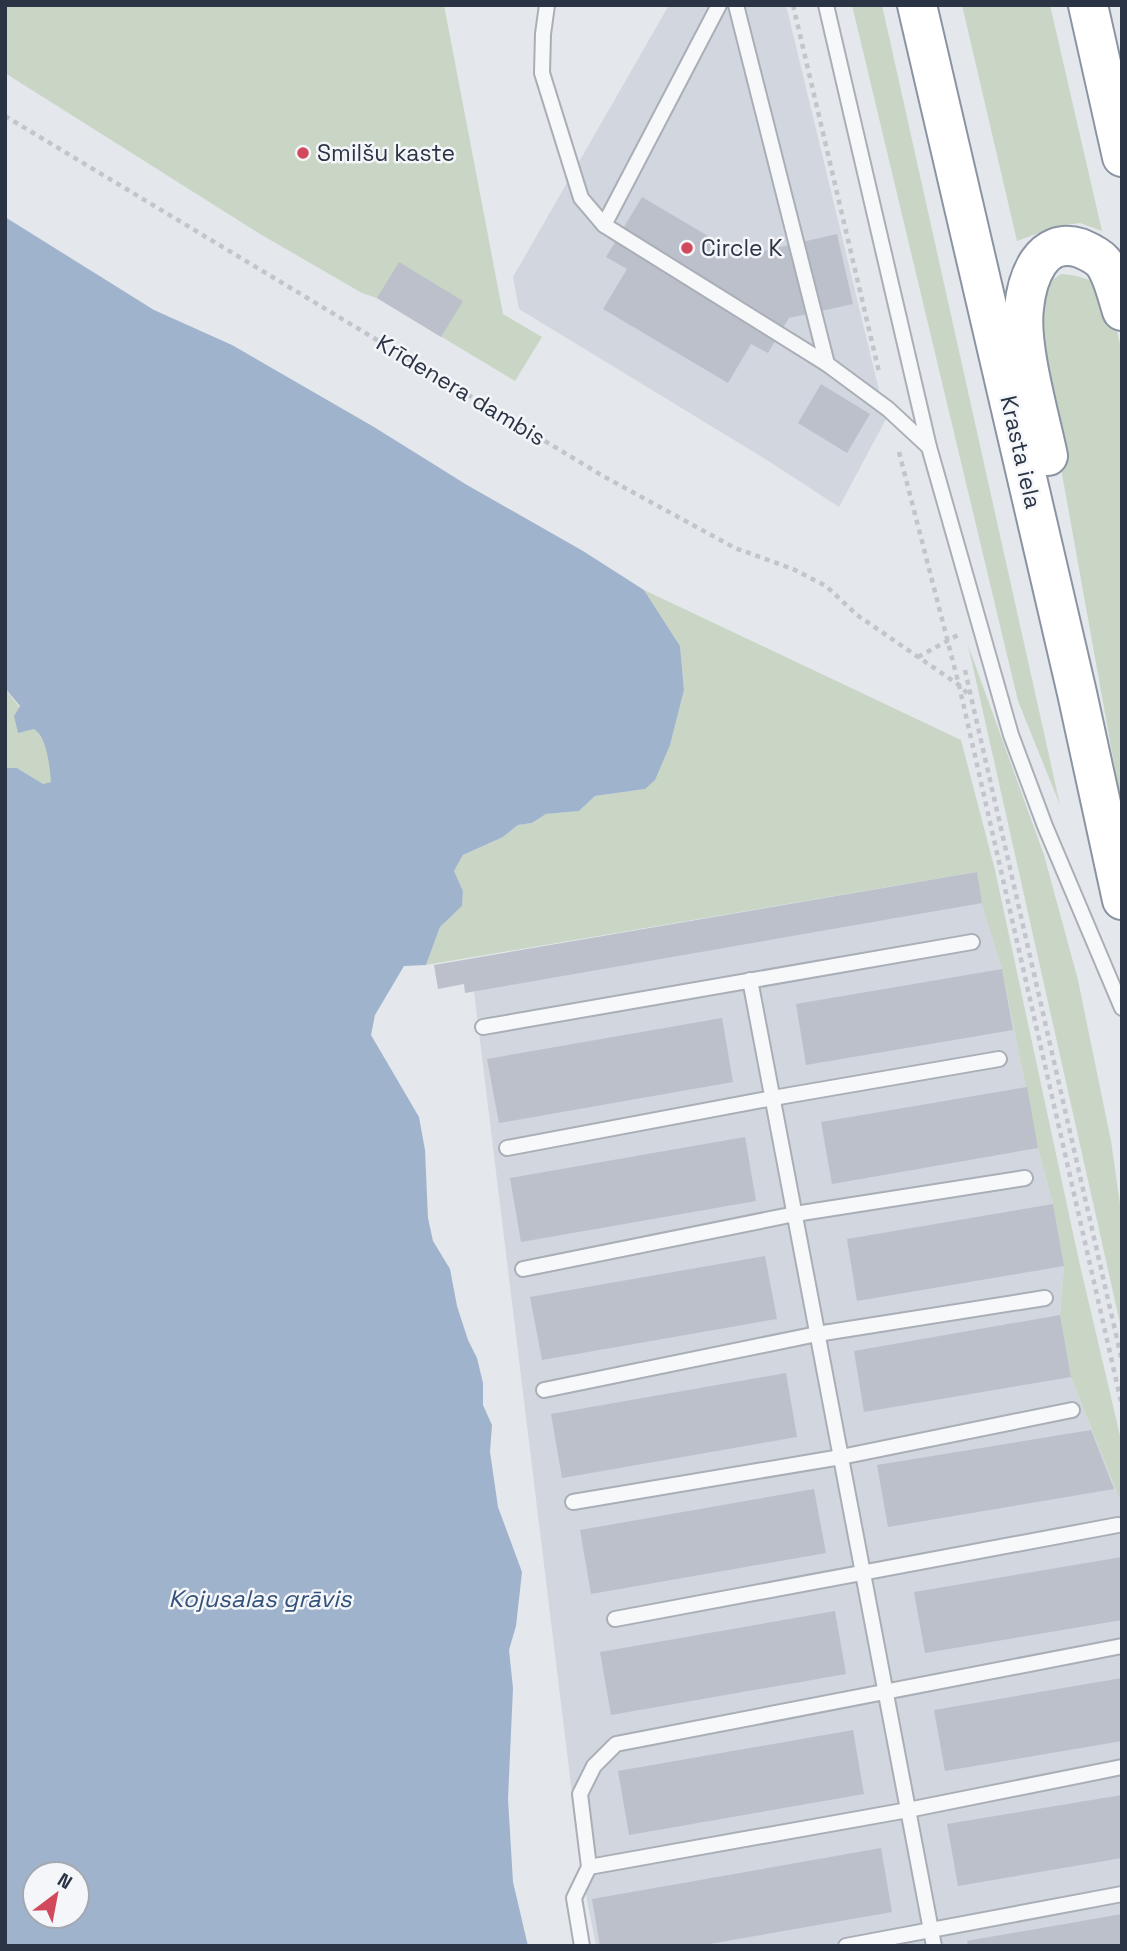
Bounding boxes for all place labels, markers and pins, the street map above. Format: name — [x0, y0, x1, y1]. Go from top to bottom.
place label: Smilšu kaste — [317, 138, 455, 168]
marker: Smilšu kaste — [295, 145, 311, 161]
place label: Circle K — [701, 233, 783, 263]
marker: Circle K — [679, 240, 695, 256]

